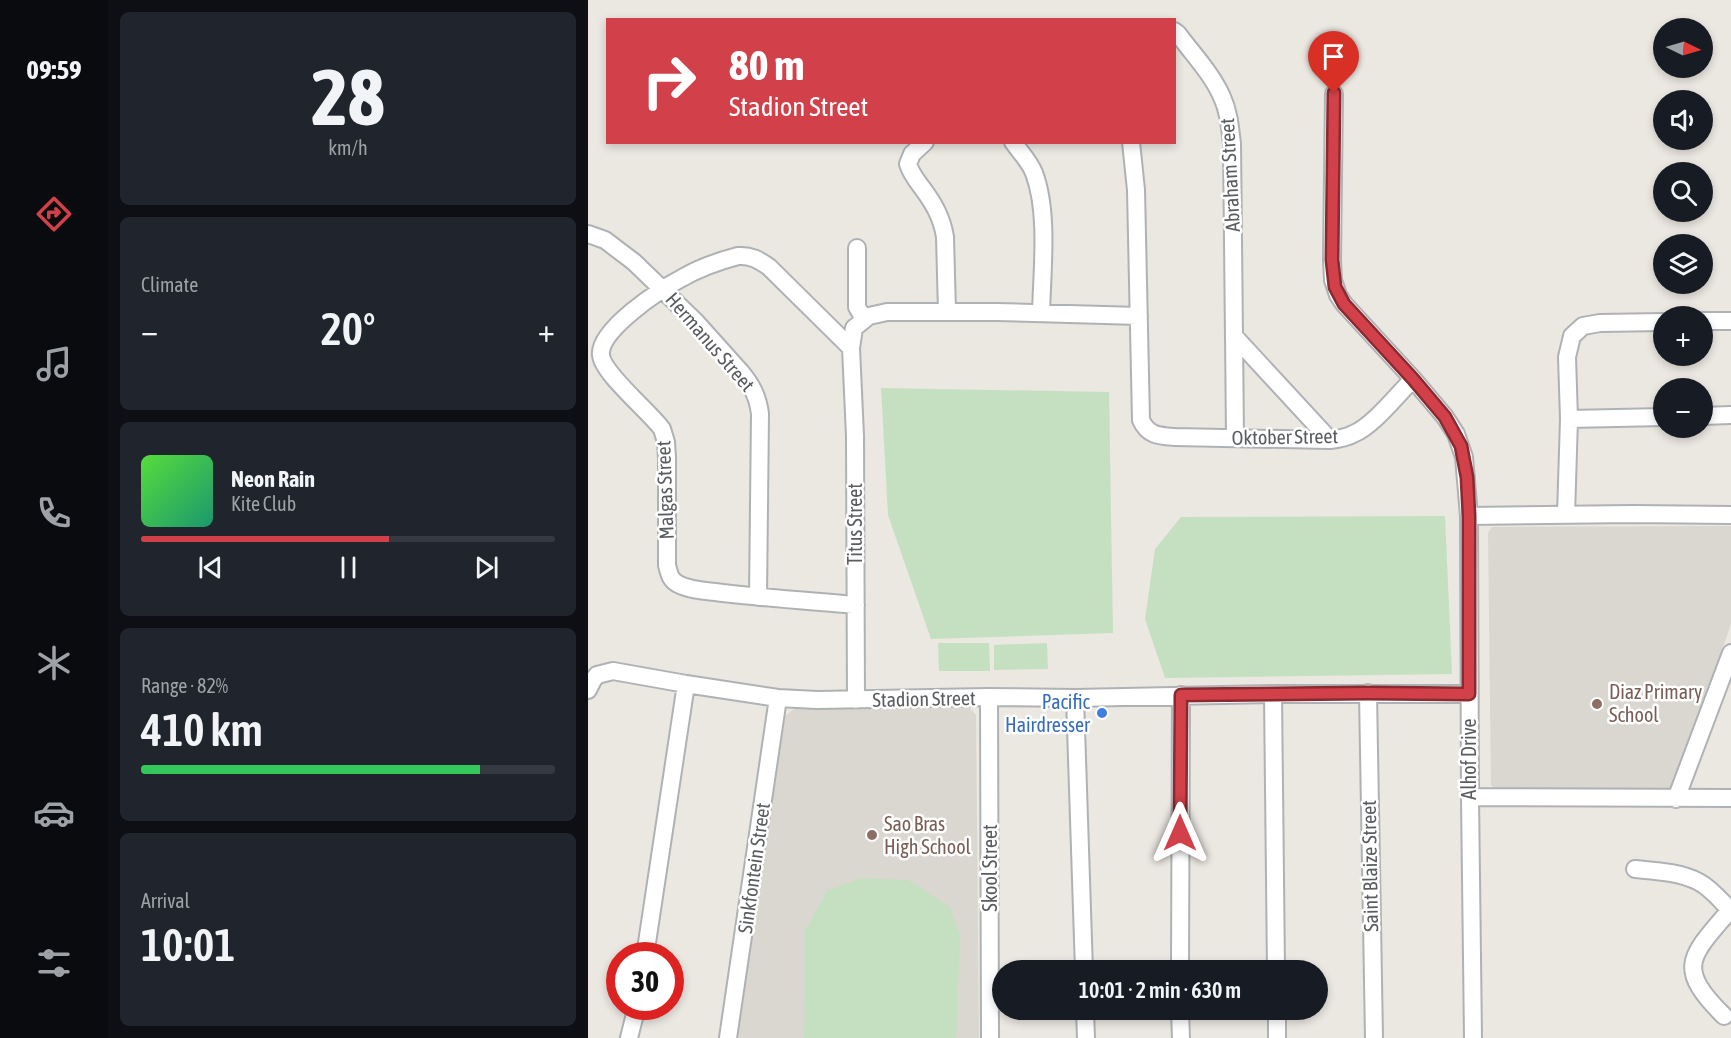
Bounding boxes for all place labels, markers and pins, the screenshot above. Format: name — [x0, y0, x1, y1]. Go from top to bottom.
pin — [1308, 31, 1359, 93]
place label: Diaz Primary School — [1609, 680, 1702, 726]
place label: Pacific Hairdresser — [1005, 690, 1091, 736]
marker: Diaz Primary School — [1590, 697, 1604, 711]
marker: Pacific Hairdresser — [1095, 706, 1109, 720]
place label: Sao Bras High School — [884, 812, 972, 858]
marker: Sao Bras High School — [865, 828, 879, 842]

